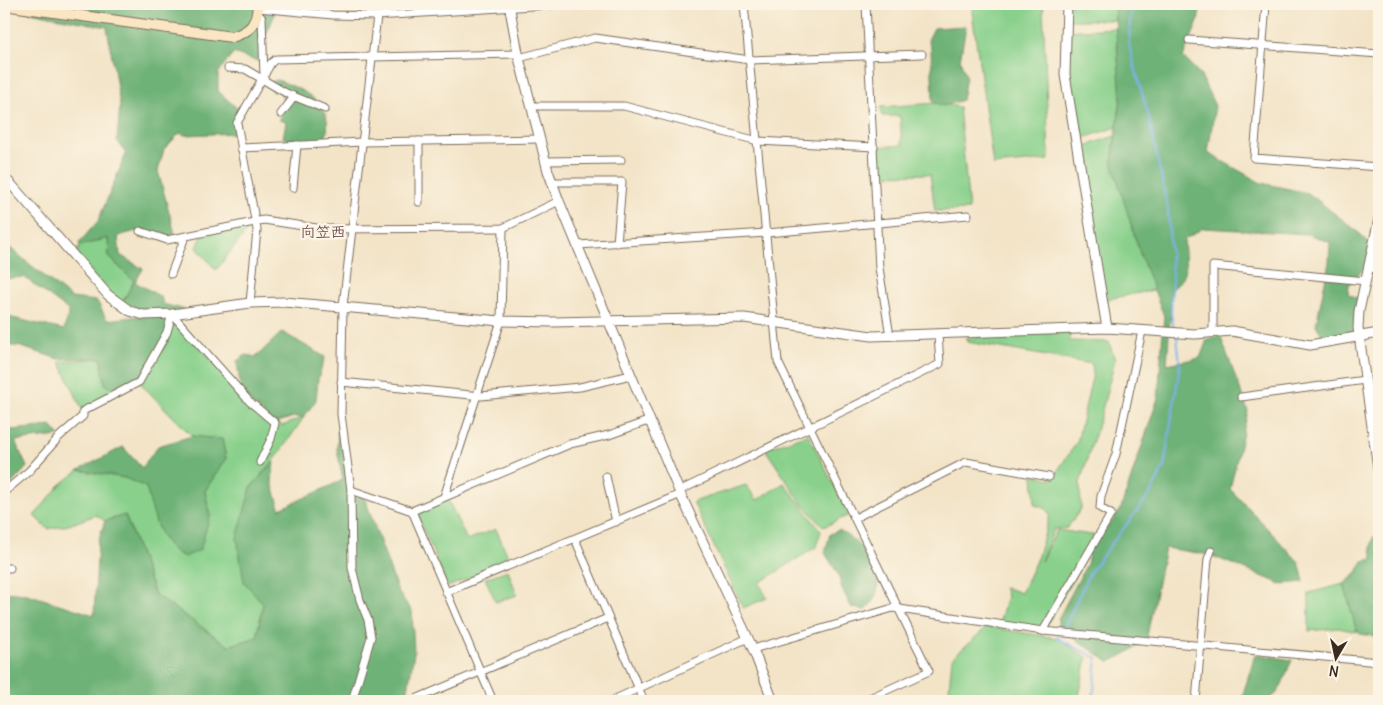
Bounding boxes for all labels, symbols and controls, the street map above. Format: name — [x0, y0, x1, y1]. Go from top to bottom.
district label: 向笠西 — [300, 222, 346, 241]
north arrow — [1310, 632, 1360, 682]
text: N — [1328, 661, 1340, 680]

